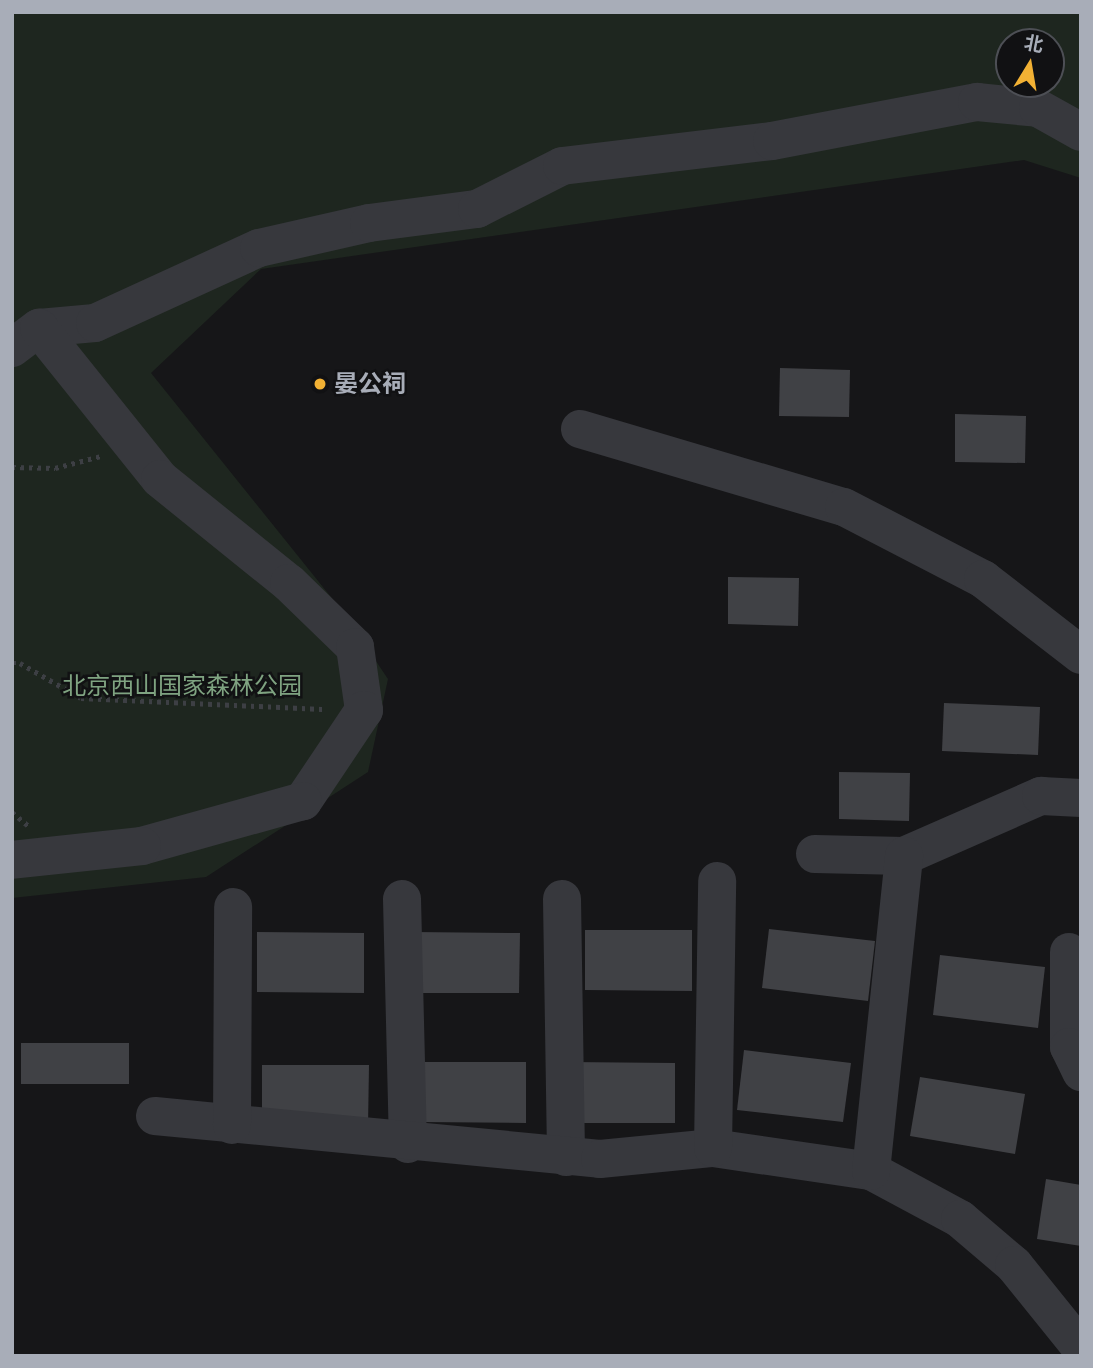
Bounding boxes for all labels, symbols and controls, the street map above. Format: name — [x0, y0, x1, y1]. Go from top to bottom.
north arrow — [995, 28, 1065, 98]
text: 北 — [1022, 31, 1045, 57]
place label: 晏公祠 — [334, 370, 406, 398]
marker: 晏公祠 — [312, 376, 328, 392]
park label: 北京西山国家森林公园 — [62, 672, 302, 700]

